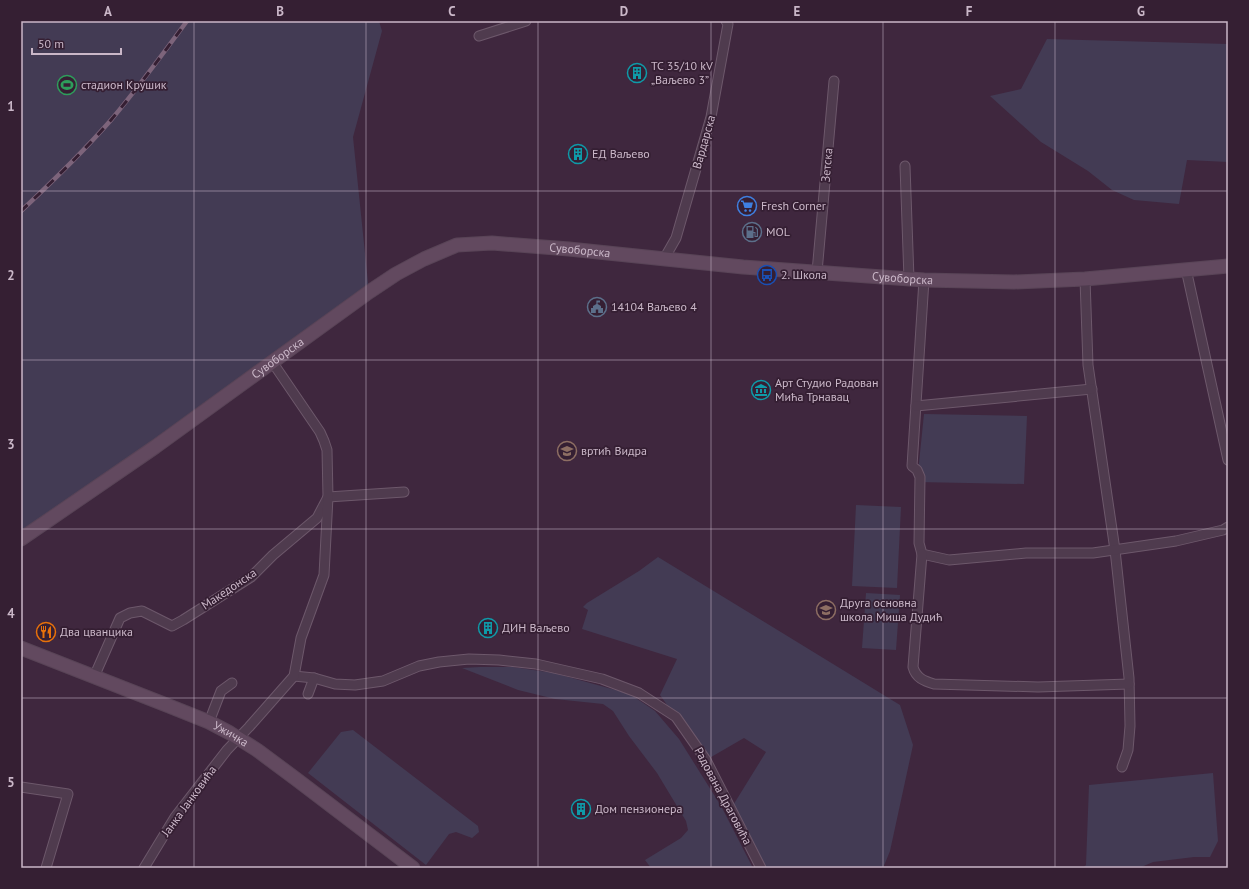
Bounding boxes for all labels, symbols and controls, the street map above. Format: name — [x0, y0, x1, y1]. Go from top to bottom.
text: A — [104, 3, 112, 20]
text: B — [276, 3, 284, 20]
text: C — [448, 3, 456, 20]
text: D — [620, 3, 628, 20]
text: E — [794, 3, 801, 20]
text: F — [966, 3, 973, 20]
text: G — [1137, 3, 1145, 20]
scale bar — [32, 30, 121, 56]
text: 50 m — [38, 36, 64, 51]
place label: ТС 35/10 kV „Ваљево 3” — [651, 58, 713, 87]
building icon: ТС 35/10 kV „Ваљево 3” — [626, 62, 648, 84]
sports icon: стадион Крушик — [56, 74, 78, 96]
place label: стадион Крушик — [81, 77, 167, 92]
text: 1 — [7, 98, 15, 115]
street label: Вардарска — [689, 113, 718, 171]
building icon: ЕД Ваљево — [567, 143, 589, 165]
place label: ЕД Ваљево — [592, 146, 650, 161]
street label: Зетска — [818, 147, 835, 183]
supermarket icon: Fresh Corner — [736, 195, 758, 217]
place label: Fresh Corner — [761, 198, 826, 213]
fuel station icon: MOL — [741, 221, 763, 243]
place label: MOL — [766, 224, 790, 239]
street label: Сувоборска — [549, 239, 611, 260]
bus stop icon: 2. Школа — [756, 264, 778, 286]
text: 2 — [7, 267, 15, 284]
place label: 2. Школа — [781, 267, 827, 282]
street label: Сувоборска — [871, 268, 933, 287]
public building icon: 14104 Ваљево 4 — [586, 296, 608, 318]
place label: 14104 Ваљево 4 — [611, 299, 697, 314]
street label: Сувоборска — [248, 334, 307, 382]
place label: Арт Студио Радован Мића Трнавац — [775, 375, 879, 404]
museum icon: Арт Студио Радован Мића Трнавац — [750, 379, 772, 401]
text: 3 — [7, 436, 15, 453]
school or university icon: вртић Видра — [556, 440, 578, 462]
place label: вртић Видра — [581, 443, 647, 458]
street label: Македонска — [198, 565, 259, 613]
place label: Друга основна школа Миша Дудић — [840, 595, 942, 624]
school or university icon: Друга основна школа Миша Дудић — [815, 599, 837, 621]
text: 4 — [7, 605, 15, 622]
building icon: ДИН Ваљево — [477, 617, 499, 639]
place label: ДИН Ваљево — [502, 620, 570, 635]
restaurant icon: Два цванцика — [35, 621, 57, 643]
place label: Два цванцика — [60, 624, 133, 639]
street label: Ужичка — [211, 718, 252, 750]
street label: Радована Драговића — [691, 744, 756, 847]
street label: Јанка Јанковића — [157, 762, 219, 840]
text: 5 — [7, 774, 15, 791]
building icon: Дом пензионера — [570, 798, 592, 820]
place label: Дом пензионера — [595, 801, 682, 816]

